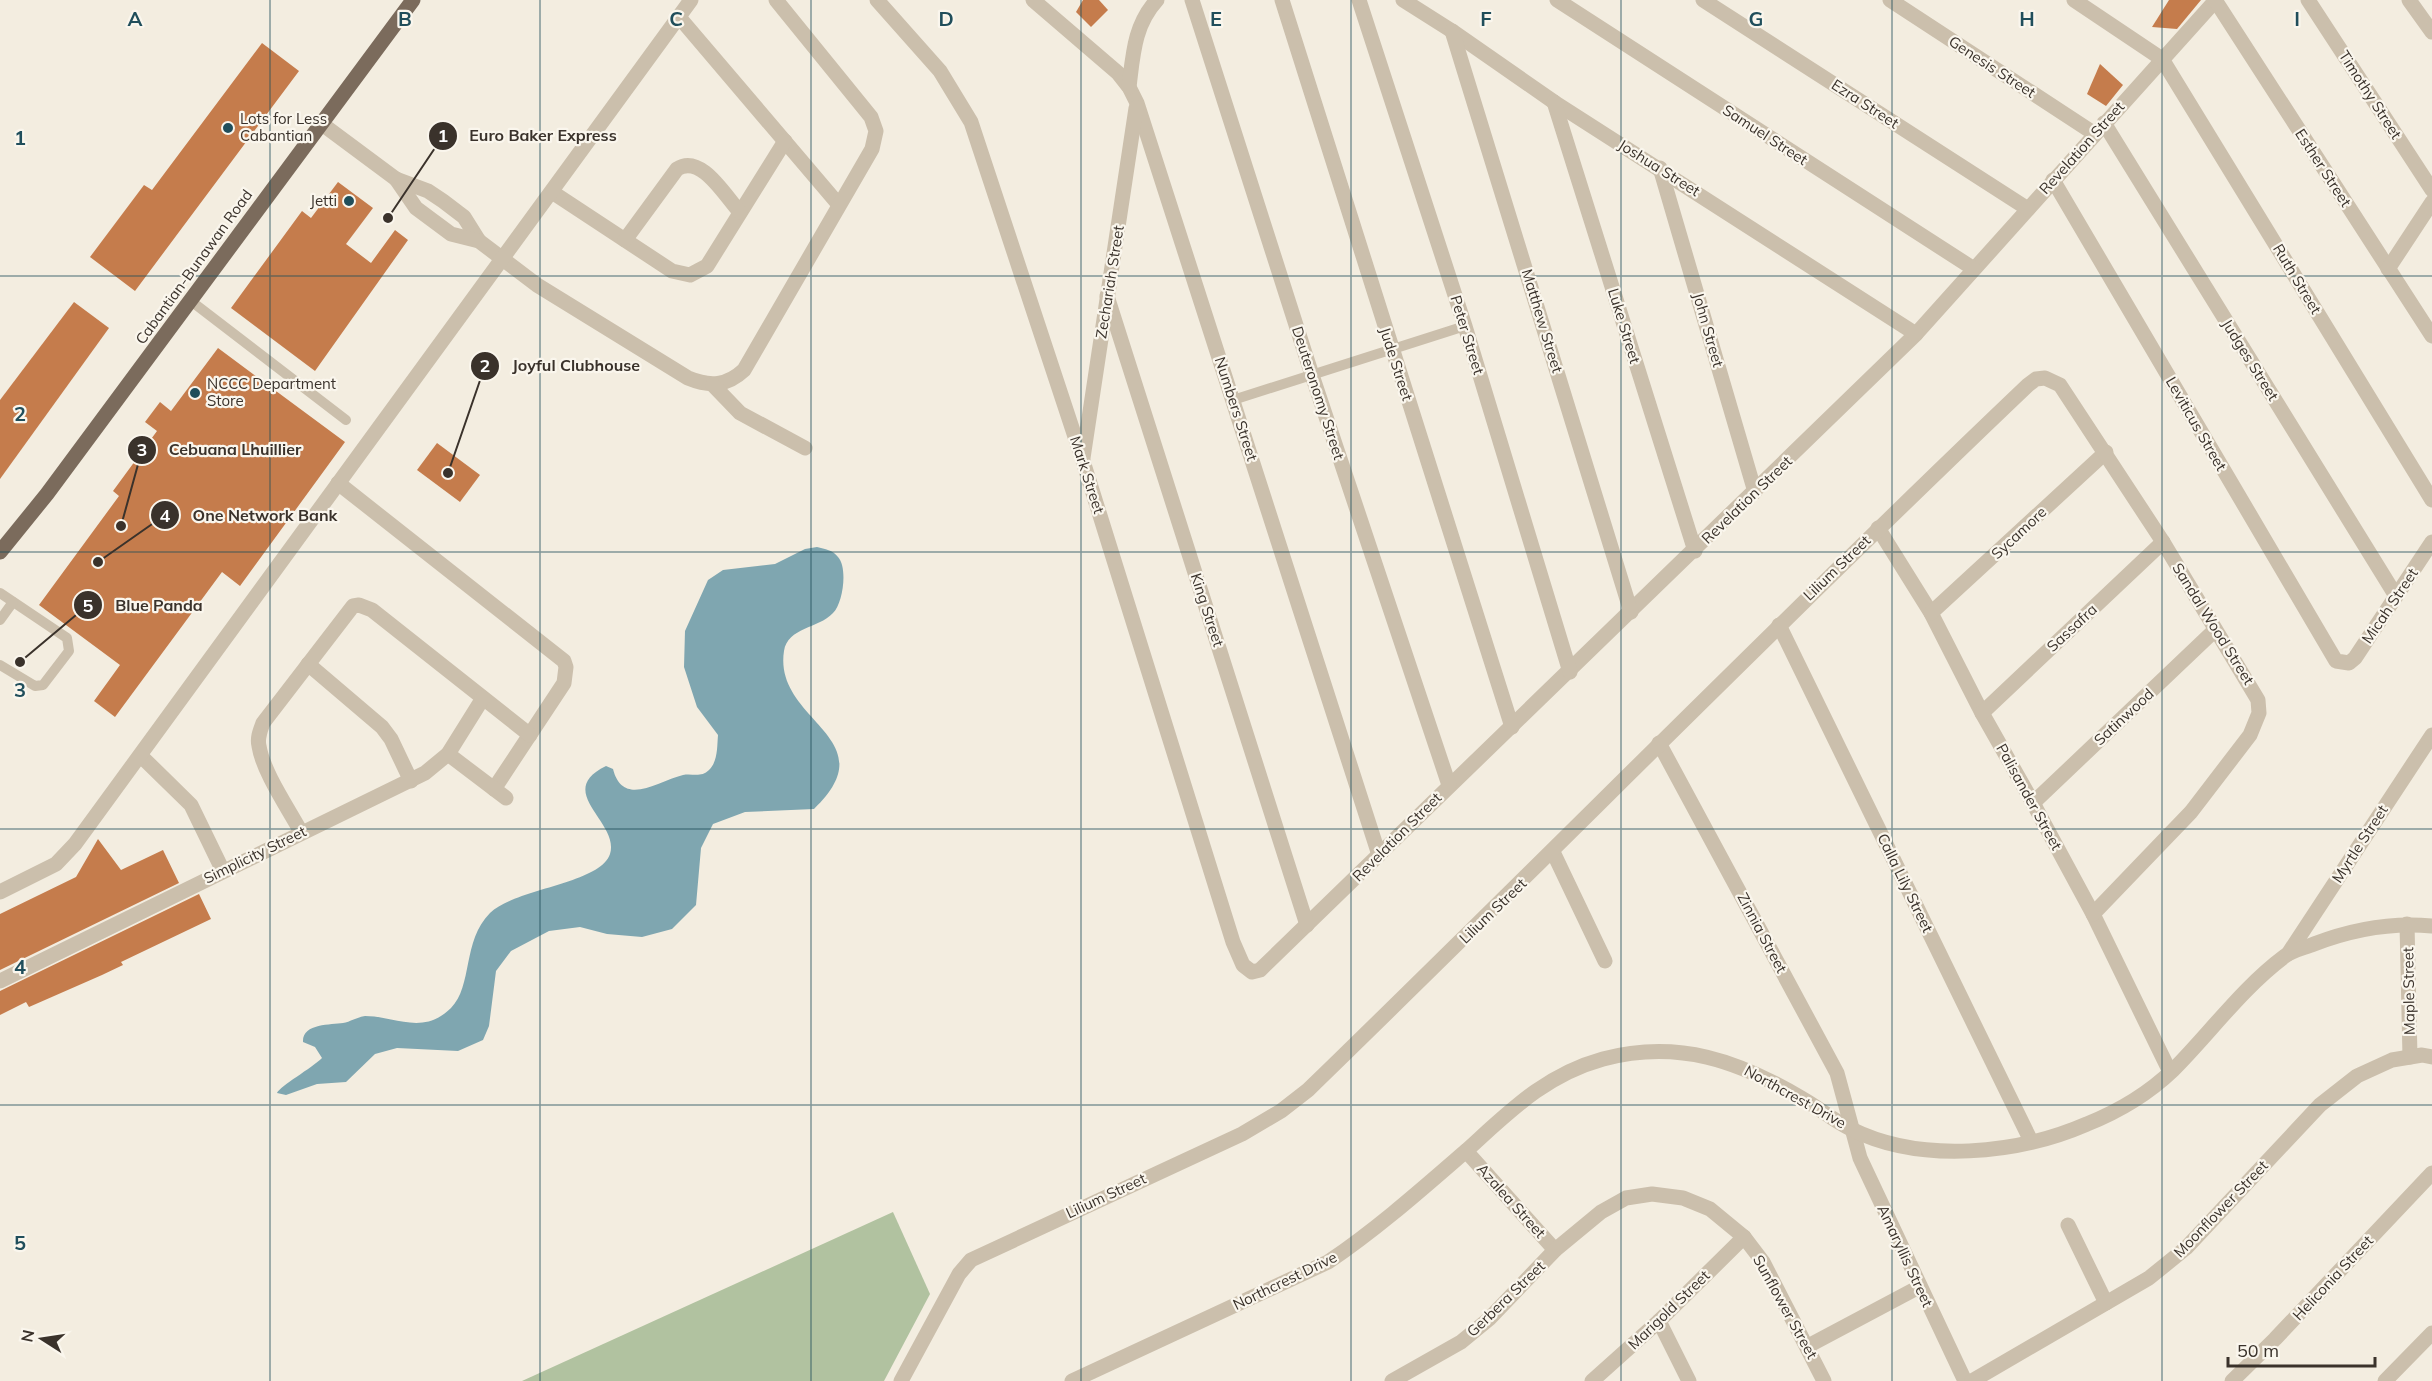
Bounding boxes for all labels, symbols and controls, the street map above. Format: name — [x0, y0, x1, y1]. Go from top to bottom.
text: A — [128, 6, 143, 31]
text: B — [398, 6, 412, 31]
text: C — [669, 6, 683, 31]
text: D — [938, 6, 954, 31]
text: E — [1210, 6, 1222, 31]
text: F — [1480, 6, 1492, 31]
text: G — [1749, 6, 1763, 31]
text: H — [2019, 6, 2035, 31]
text: I — [2294, 6, 2300, 31]
street label: Genesis Street — [1945, 31, 2039, 102]
street label: Timothy Street — [2335, 47, 2406, 143]
street label: Ezra Street — [1828, 75, 1902, 132]
street label: Revelation Street — [2035, 97, 2128, 198]
street label: Samuel Street — [1719, 100, 1811, 169]
place label: Lots for Less Cabantian — [240, 109, 327, 145]
callout: Euro Baker Express — [428, 119, 629, 153]
marker: Lots for Less Cabantian — [221, 121, 235, 135]
text: 1 — [438, 124, 448, 147]
text: 1 — [14, 125, 26, 150]
text: Euro Baker Express — [469, 125, 617, 145]
street label: Esther Street — [2291, 125, 2356, 210]
street label: Joshua Street — [1615, 135, 1704, 200]
street label: Cabantian-Bunawan Road — [131, 186, 256, 348]
place label: Jetti — [310, 191, 337, 210]
marker: Jetti — [342, 194, 356, 208]
street label: Zechariah Street — [1091, 224, 1128, 340]
street label: Ruth Street — [2269, 240, 2326, 317]
street label: Matthew Street — [1518, 267, 1567, 375]
street label: Luke Street — [1604, 286, 1645, 366]
street label: John Street — [1689, 290, 1728, 369]
street label: Peter Street — [1446, 293, 1489, 377]
street label: Judges Street — [2218, 315, 2283, 404]
street label: Deuteronomy Street — [1288, 324, 1349, 462]
street label: Jude Street — [1376, 325, 1417, 403]
callout: Joyful Clubhouse — [470, 349, 652, 383]
text: 2 — [480, 354, 490, 377]
street label: Numbers Street — [1211, 354, 1262, 463]
text: Joyful Clubhouse — [512, 355, 640, 375]
street label: Leviticus Street — [2162, 373, 2231, 474]
place label: NCCC Department Store — [207, 374, 336, 410]
marker: NCCC Department Store — [188, 386, 202, 400]
text: 2 — [14, 401, 26, 426]
callout: Cebuana Lhuillier — [127, 433, 313, 467]
street label: Mark Street — [1066, 434, 1109, 516]
text: 3 — [137, 438, 147, 461]
text: Cebuana Lhuillier — [169, 439, 302, 459]
street label: Revelation Street — [1697, 452, 1796, 548]
callout: One Network Bank — [150, 498, 349, 532]
street label: Sycamore — [1987, 502, 2050, 563]
text: 4 — [160, 504, 171, 527]
text: One Network Bank — [193, 505, 339, 525]
street label: Lilium Street — [1799, 531, 1874, 604]
street label: Sandal Wood Street — [2168, 559, 2259, 688]
street label: Micah Street — [2357, 564, 2422, 647]
street label: King Street — [1187, 571, 1228, 649]
callout: Blue Panda — [73, 588, 215, 622]
text: 5 — [83, 594, 94, 617]
text: Blue Panda — [115, 595, 203, 615]
street label: Sassafra — [2043, 600, 2101, 656]
text: 3 — [14, 677, 26, 702]
street label: Satinwood — [2090, 684, 2158, 749]
street label: Palisander Street — [1992, 740, 2067, 853]
street label: Revelation Street — [1348, 788, 1445, 885]
street label: Myrtle Street — [2327, 801, 2392, 886]
street label: Simplicity Street — [200, 821, 309, 888]
street label: Calla Lily Street — [1873, 830, 1938, 935]
street label: Lilium Street — [1455, 874, 1530, 947]
street label: Zinnia Street — [1733, 889, 1792, 976]
street label: Maple Street — [2398, 947, 2419, 1035]
text: 4 — [14, 954, 26, 979]
street label: Northcrest Drive — [1741, 1061, 1849, 1132]
street label: Moonflower Street — [2169, 1156, 2272, 1261]
street label: Azalea Street — [1473, 1159, 1550, 1242]
street label: Lilium Street — [1063, 1169, 1149, 1222]
street label: Amaryllis Street — [1873, 1202, 1937, 1310]
text: 5 — [14, 1230, 26, 1255]
street label: Heliconia Street — [2288, 1231, 2377, 1324]
street label: Northcrest Drive — [1230, 1247, 1340, 1314]
street label: Sunflower Street — [1749, 1252, 1822, 1362]
street label: Gerbera Street — [1463, 1257, 1549, 1341]
street label: Marigold Street — [1624, 1266, 1714, 1353]
north arrow — [12, 1309, 72, 1369]
text: N — [16, 1328, 38, 1344]
scale bar — [2228, 1330, 2375, 1368]
text: 50 m — [2237, 1339, 2279, 1362]

